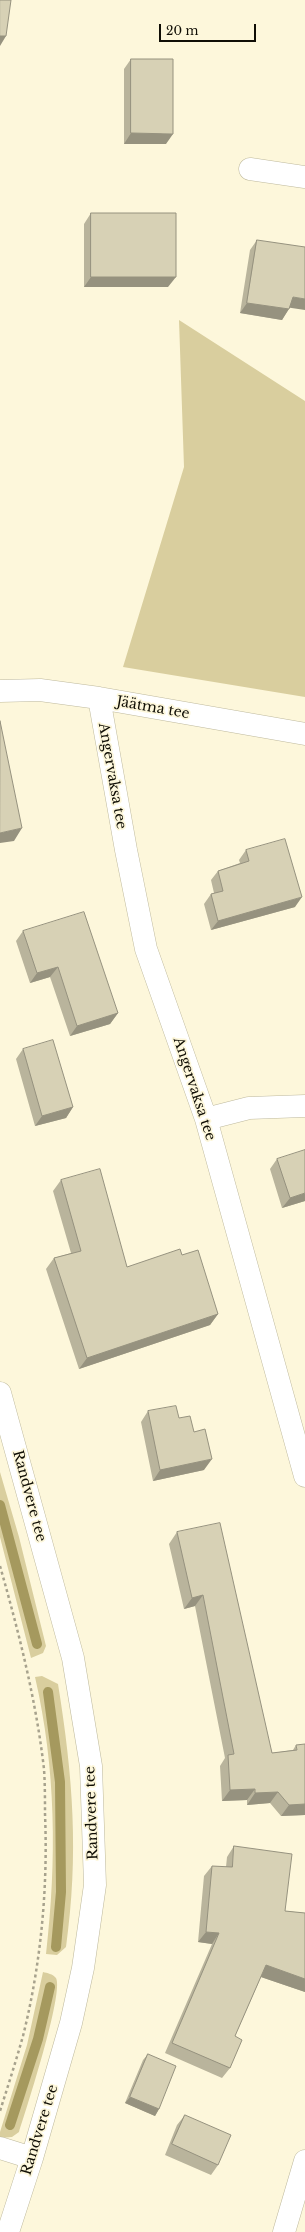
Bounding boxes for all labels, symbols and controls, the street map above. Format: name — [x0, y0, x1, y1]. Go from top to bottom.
scale bar — [161, 16, 258, 42]
text: 20 m — [166, 23, 198, 38]
street label: Jäätma tee — [115, 693, 191, 723]
street label: Angervaksa tee — [94, 722, 130, 830]
street label: Angervaksa tee — [169, 1035, 219, 1143]
street label: Randvere tee — [9, 1448, 49, 1544]
street label: Randvere tee — [82, 1766, 102, 1860]
street label: Randvere tee — [18, 2083, 62, 2177]

